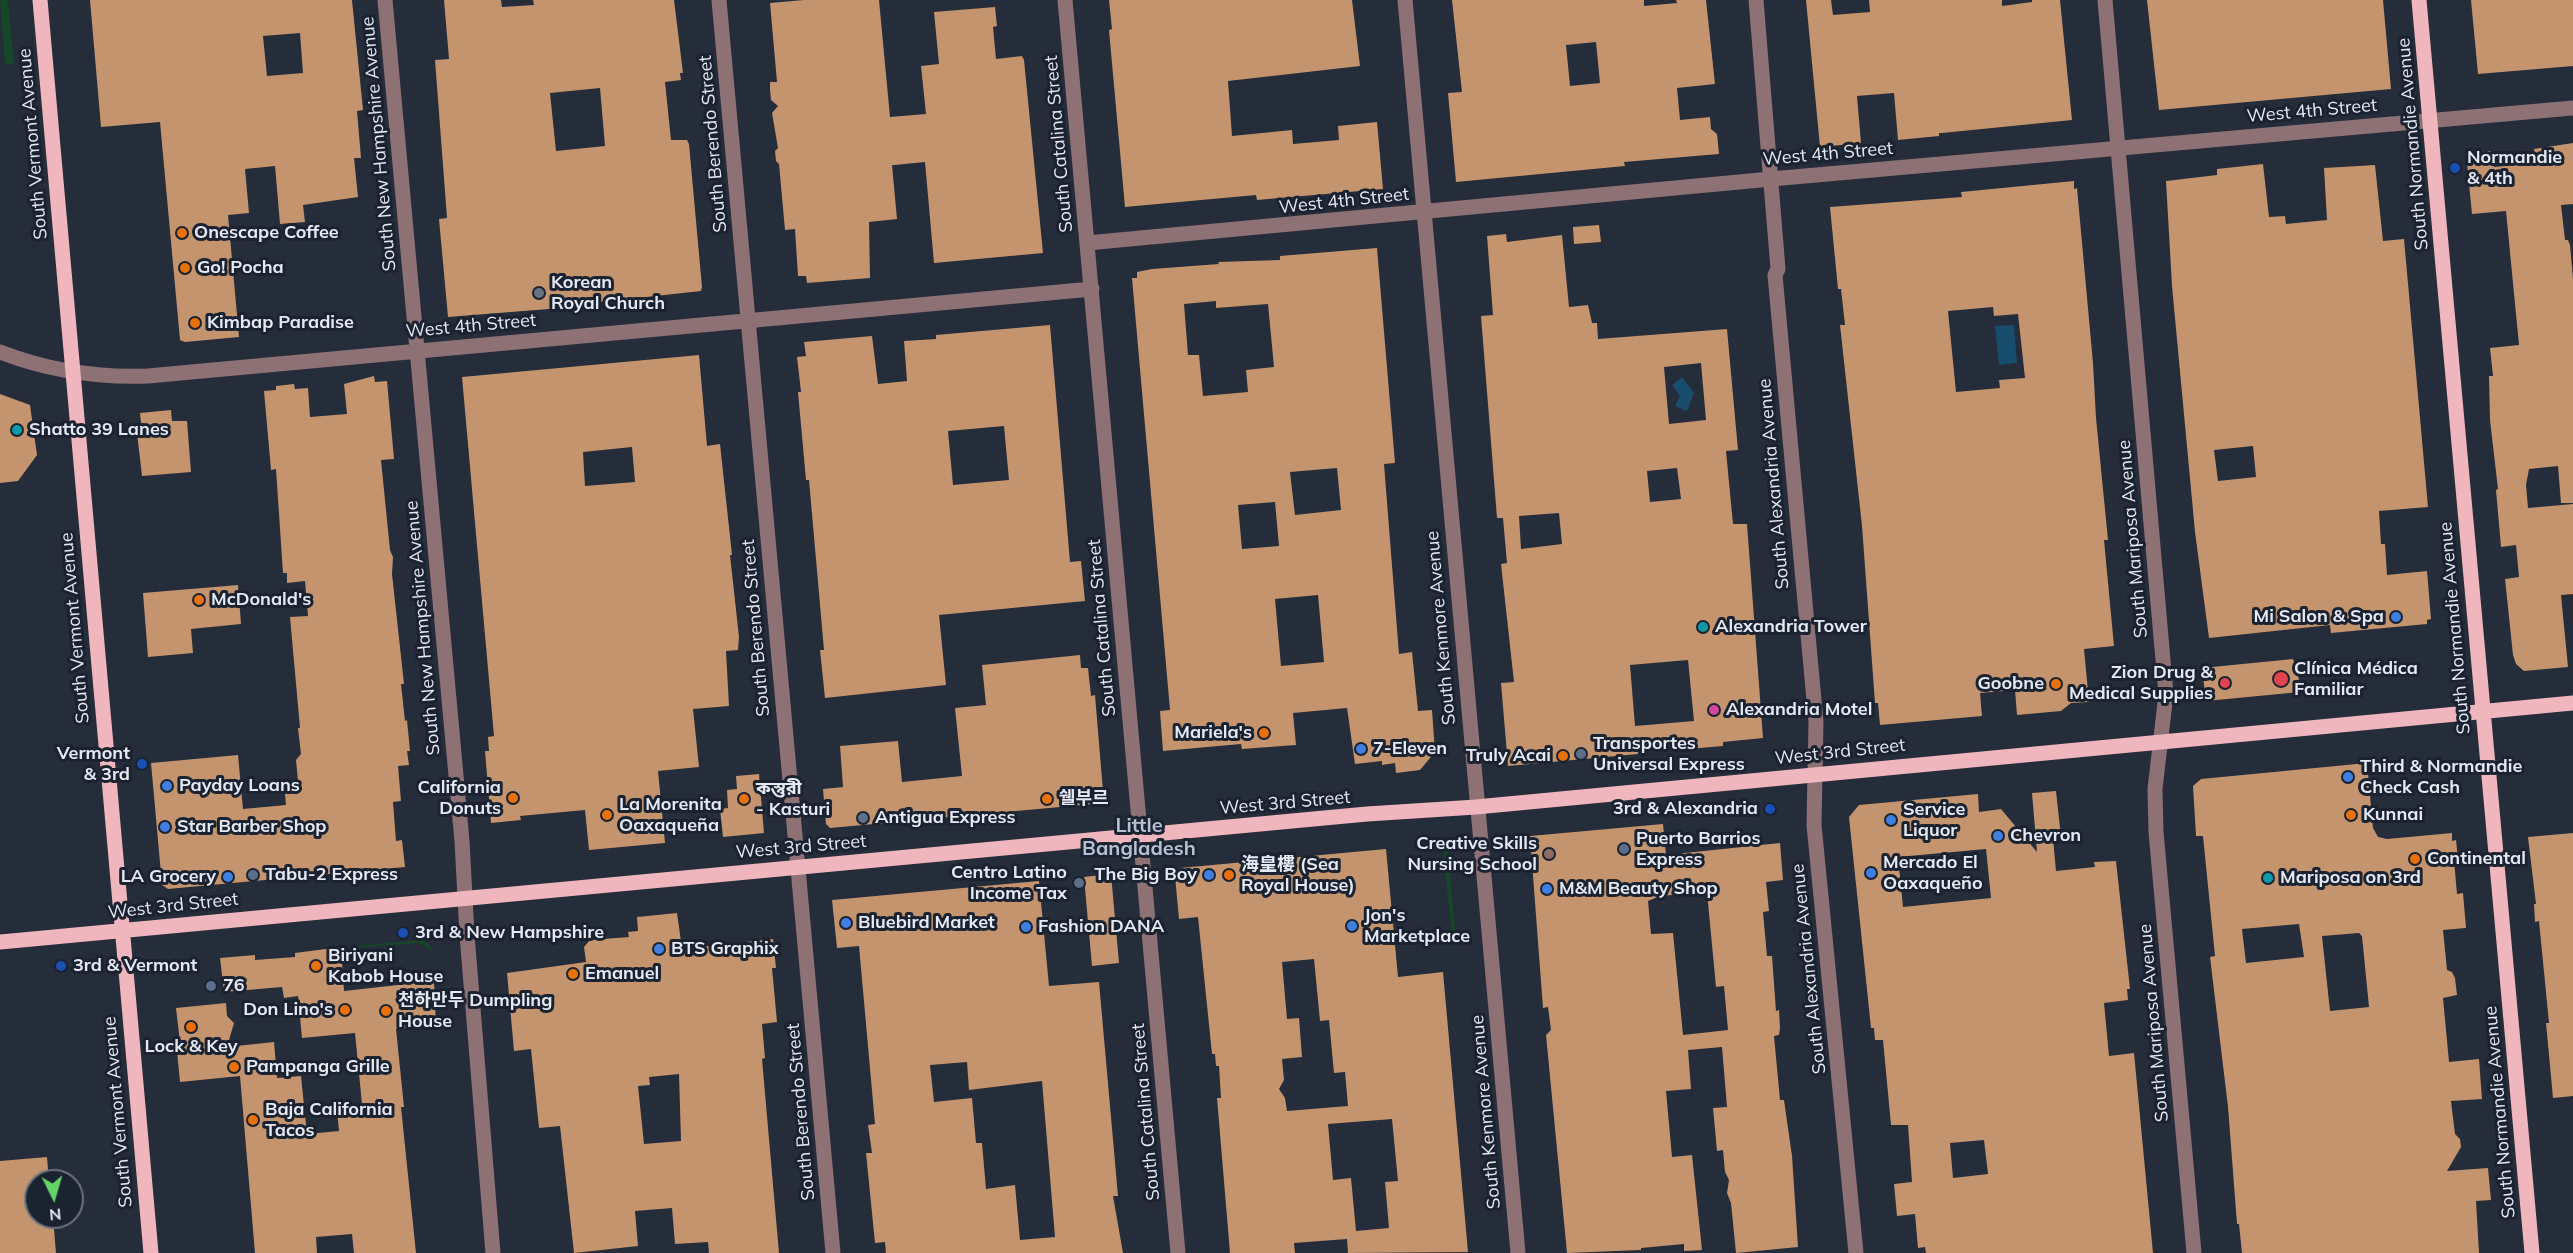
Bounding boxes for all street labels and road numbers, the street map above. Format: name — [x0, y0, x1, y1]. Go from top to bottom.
street label: South New Hampshire Avenue — [357, 16, 401, 272]
street label: South Normandie Avenue — [2393, 37, 2433, 251]
street label: South Vermont Avenue — [14, 48, 52, 240]
street label: South Berendo Street — [694, 55, 732, 233]
street label: South Catalina Street — [1040, 55, 1078, 233]
street label: West 4th Street — [2246, 95, 2378, 127]
street label: West 4th Street — [1762, 138, 1894, 170]
street label: West 4th Street — [1278, 183, 1410, 219]
street label: West 4th Street — [405, 310, 537, 342]
street label: South Alexandria Avenue — [1754, 378, 1794, 590]
street label: South Mariposa Avenue — [2114, 439, 2152, 639]
street label: South New Hampshire Avenue — [401, 500, 445, 756]
street label: South Normandie Avenue — [2435, 521, 2475, 735]
street label: South Kenmore Avenue — [1422, 530, 1460, 726]
street label: South Vermont Avenue — [56, 532, 94, 724]
street label: South Berendo Street — [737, 539, 775, 717]
street label: South Catalina Street — [1083, 539, 1121, 717]
street label: West 3rd Street — [1774, 734, 1906, 770]
street label: West 3rd Street — [1219, 787, 1351, 819]
street label: West 3rd Street — [735, 831, 867, 863]
street label: South Alexandria Avenue — [1787, 863, 1831, 1075]
street label: West 3rd Street — [107, 888, 239, 924]
street label: South Mariposa Avenue — [2135, 923, 2173, 1123]
street label: South Normandie Avenue — [2480, 1005, 2520, 1219]
street label: South Kenmore Avenue — [1467, 1014, 1505, 1210]
street label: South Vermont Avenue — [99, 1016, 137, 1208]
street label: South Berendo Street — [782, 1023, 820, 1201]
street label: South Catalina Street — [1127, 1023, 1165, 1201]

